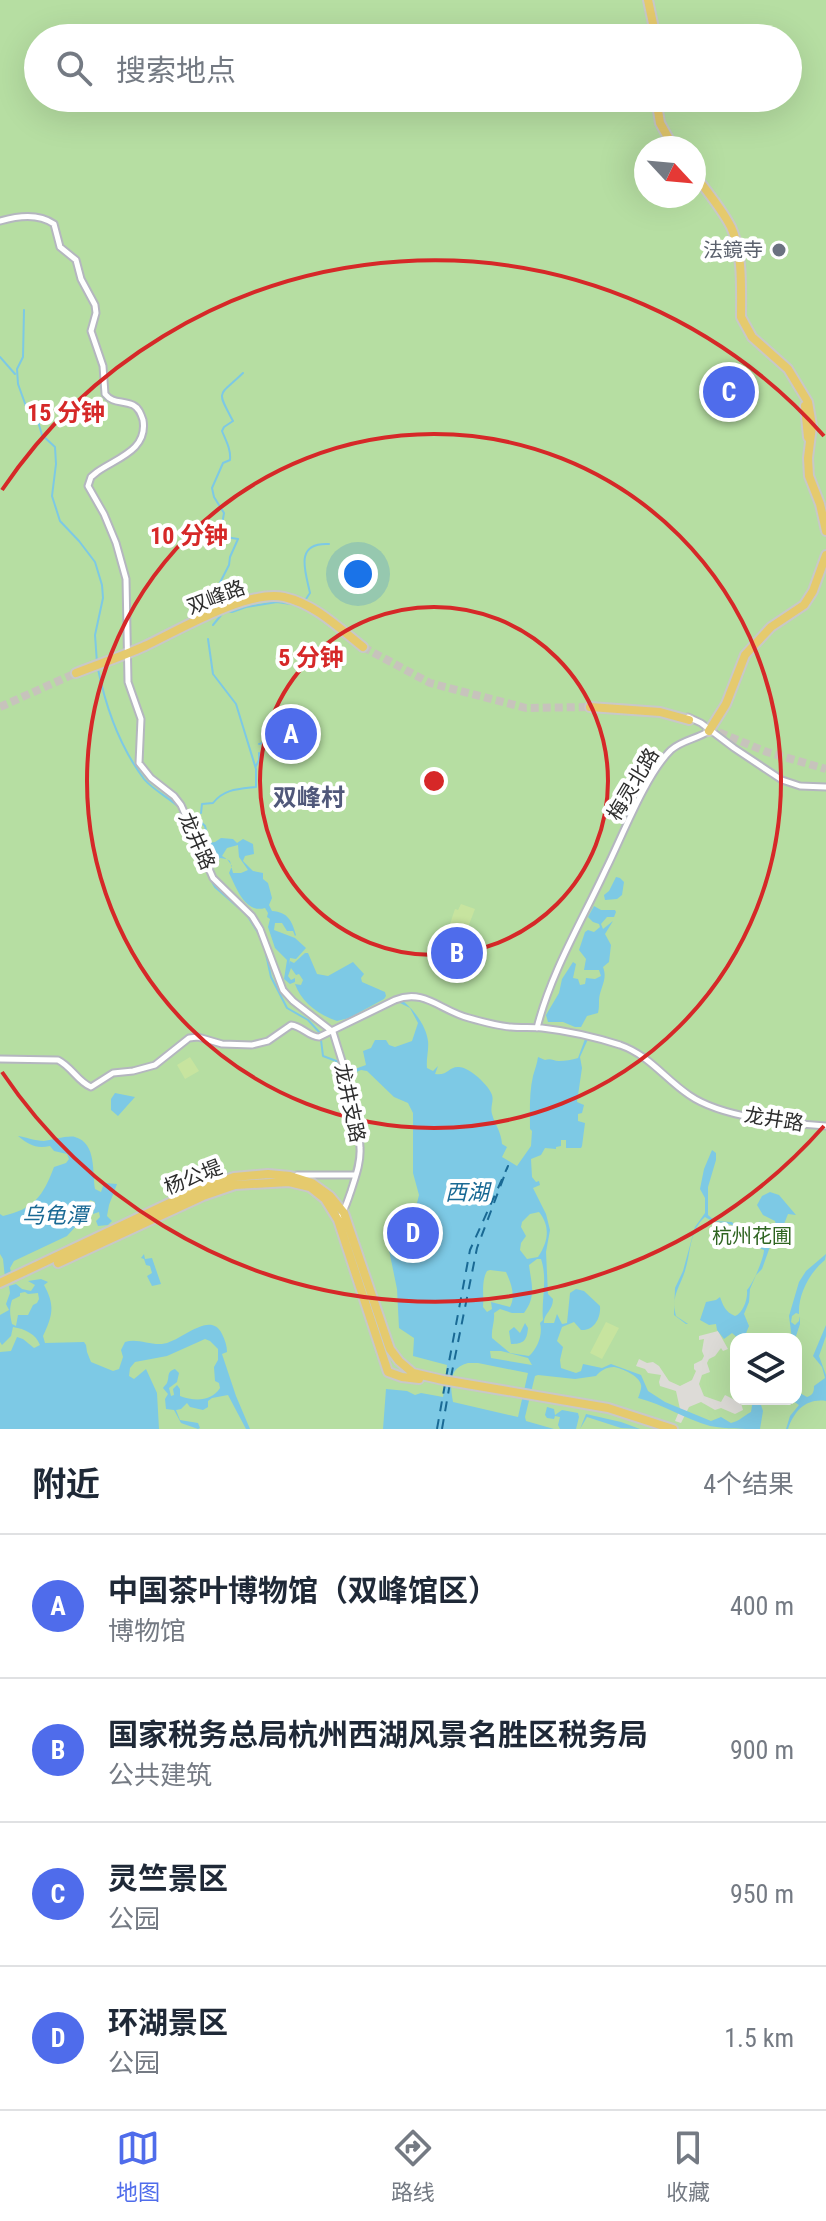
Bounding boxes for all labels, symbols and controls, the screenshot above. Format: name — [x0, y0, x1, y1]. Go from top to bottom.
search box — [24, 24, 802, 112]
icon: search — [52, 46, 96, 90]
text: 搜索地点 — [116, 53, 236, 88]
north arrow — [634, 136, 706, 208]
place label: 法鏡寺 — [703, 238, 763, 262]
marker: 法鏡寺 — [770, 241, 788, 259]
pin: C — [703, 362, 755, 422]
text: 15 分钟 — [27, 399, 105, 427]
text: 10 分钟 — [150, 522, 228, 550]
your location — [338, 554, 378, 594]
street label: 双峰路 — [184, 575, 248, 619]
text: 5 分钟 — [278, 644, 344, 672]
pin: A — [265, 704, 317, 764]
street label: 梅灵北路 — [602, 744, 664, 824]
centre of rings — [420, 767, 448, 795]
district label: 双峰村 — [273, 784, 345, 812]
street label: 龙井路 — [174, 809, 220, 873]
pin: B — [431, 923, 483, 983]
street label: 龙井支路 — [330, 1061, 370, 1145]
street label: 龙井路 — [742, 1102, 806, 1136]
street label: 杨公堤 — [161, 1155, 225, 1199]
water label: 西湖 — [445, 1180, 492, 1205]
water label: 乌龟潭 — [22, 1203, 92, 1228]
pin: D — [387, 1203, 439, 1263]
park label: 杭州花圃 — [712, 1224, 792, 1248]
map controls — [730, 1333, 802, 1405]
button: layers — [730, 1333, 802, 1405]
text: 附近 — [32, 1464, 100, 1504]
text: 4个结果 — [703, 1469, 794, 1499]
text: 中国茶叶博物馆（双峰馆区） — [108, 1573, 498, 1608]
text: A — [50, 1591, 66, 1621]
text: 400 m — [730, 1591, 794, 1621]
text: 博物馆 — [108, 1616, 186, 1646]
text: 国家税务总局杭州西湖风景名胜区税务局 — [108, 1717, 648, 1752]
text: B — [51, 1735, 65, 1765]
text: 900 m — [730, 1735, 794, 1765]
text: 公共建筑 — [108, 1760, 212, 1790]
text: 灵竺景区 — [108, 1861, 228, 1896]
text: C — [51, 1879, 65, 1909]
text: 950 m — [730, 1879, 794, 1909]
text: 公园 — [108, 1904, 160, 1934]
text: 环湖景区 — [108, 2005, 228, 2040]
text: D — [51, 2023, 65, 2053]
text: 1.5 km — [724, 2023, 794, 2053]
text: 公园 — [108, 2048, 160, 2078]
tab: 地图 — [116, 2126, 160, 2206]
tab: 路线 — [391, 2126, 435, 2206]
tab: 收藏 — [666, 2126, 710, 2206]

